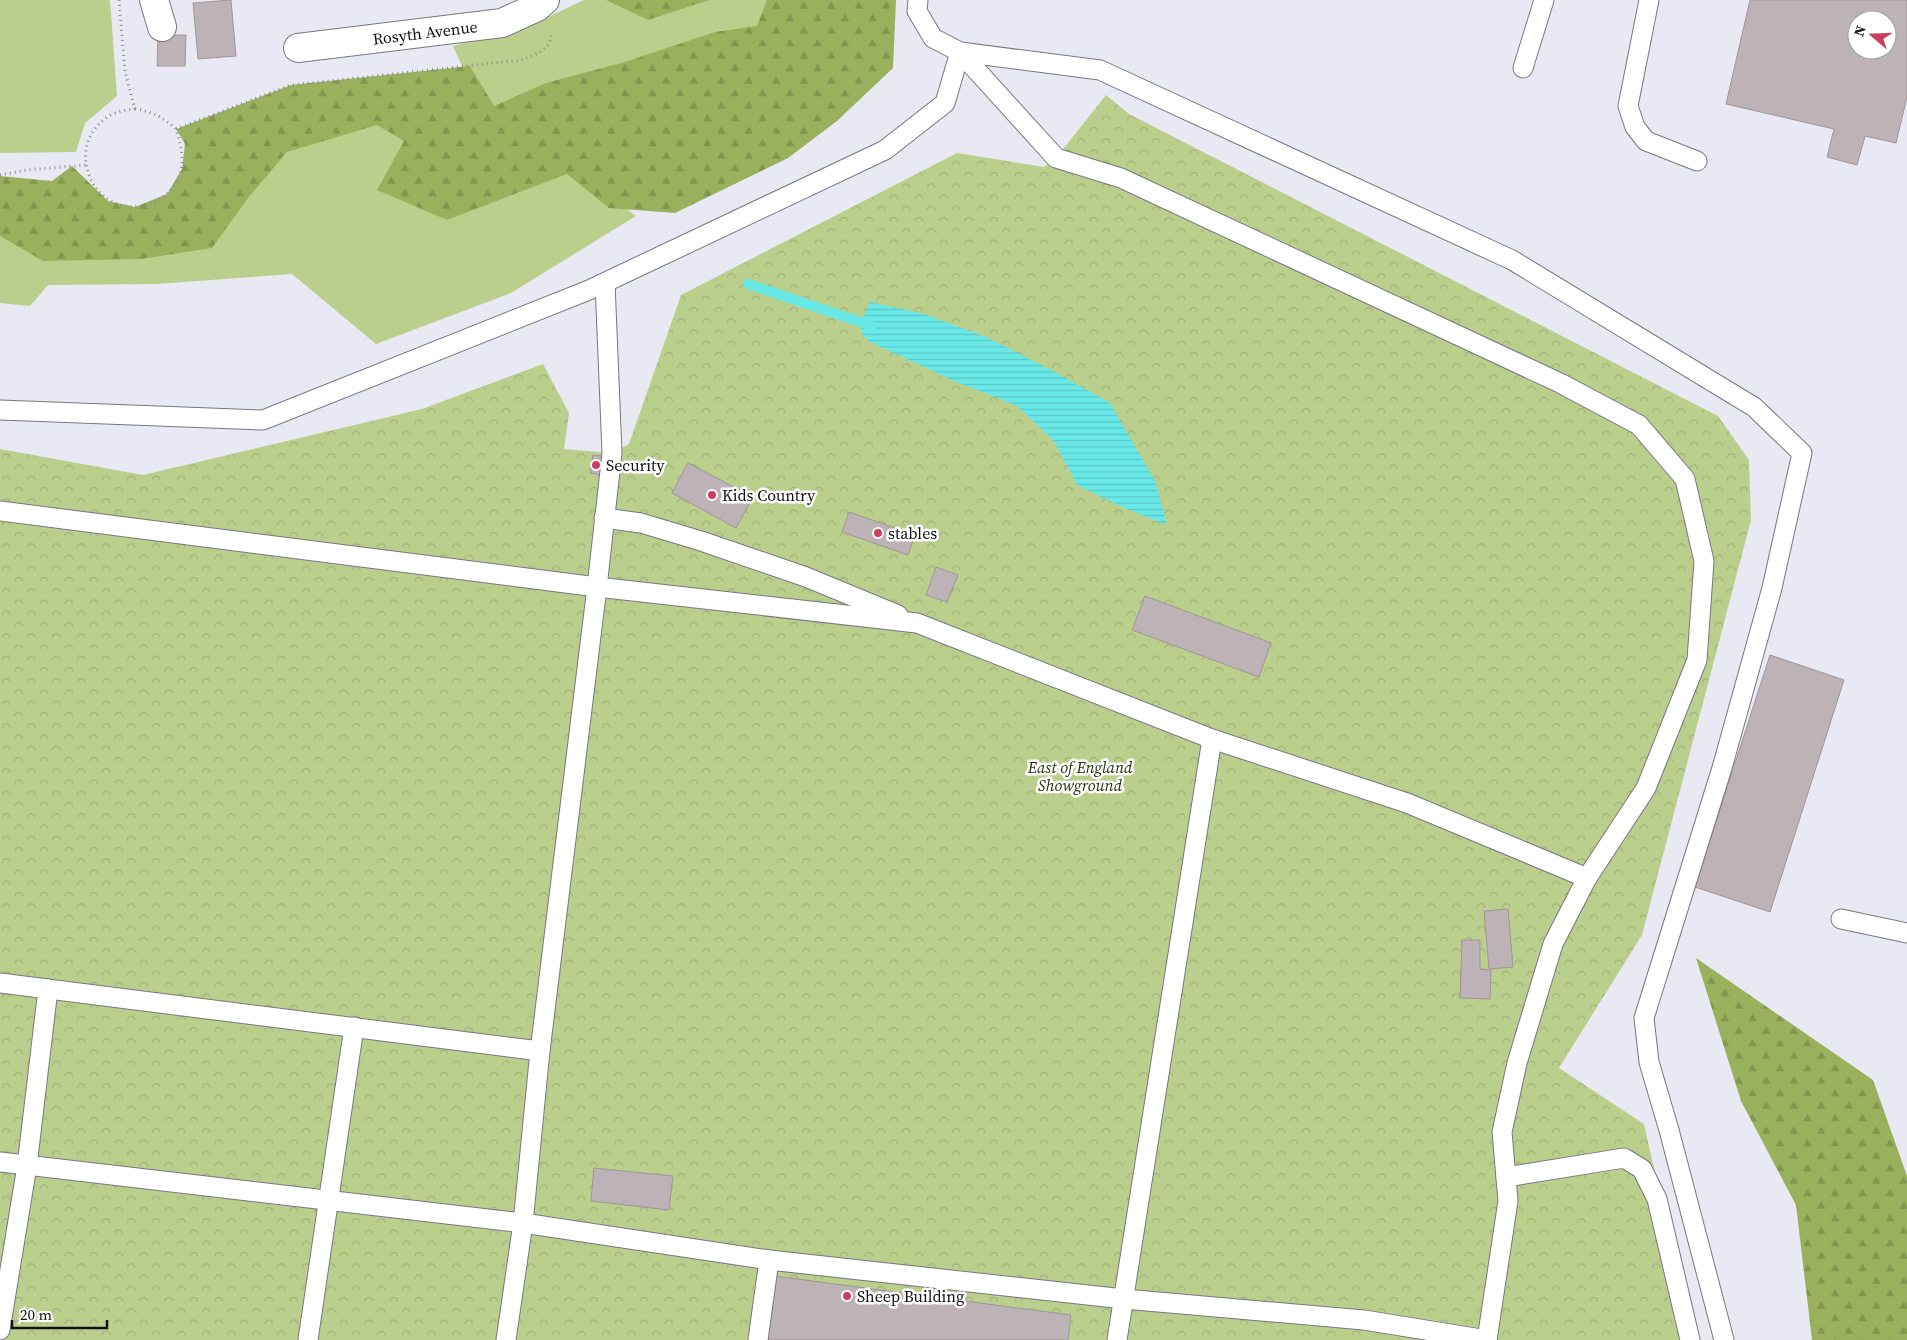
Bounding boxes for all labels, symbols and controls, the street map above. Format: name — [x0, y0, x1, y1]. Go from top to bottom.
north arrow — [1847, 10, 1897, 60]
street label: Rosyth Avenue — [371, 15, 479, 50]
text: N — [1849, 23, 1871, 39]
place label: Security — [606, 454, 665, 476]
marker: Security — [590, 459, 602, 471]
place label: Kids Country — [722, 484, 816, 506]
marker: Kids Country — [706, 489, 718, 501]
place label: stables — [888, 522, 937, 544]
marker: stables — [872, 527, 884, 539]
park label: East of England Showground — [1027, 756, 1133, 796]
place label: Sheep Building — [857, 1285, 964, 1307]
marker: Sheep Building — [841, 1290, 853, 1302]
scale bar — [12, 1298, 108, 1330]
text: 20 m — [20, 1304, 52, 1325]

